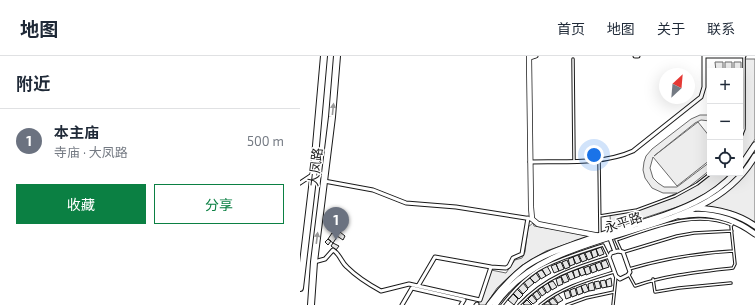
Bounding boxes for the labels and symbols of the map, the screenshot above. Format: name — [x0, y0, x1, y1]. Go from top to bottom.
north arrow — [659, 68, 695, 104]
one-way arrow — [329, 103, 336, 115]
your location — [584, 145, 604, 165]
street label: 大凤路 — [305, 147, 325, 187]
pin: 1 — [323, 207, 349, 240]
street label: 永平路 — [602, 208, 644, 236]
one-way arrow — [314, 232, 320, 244]

